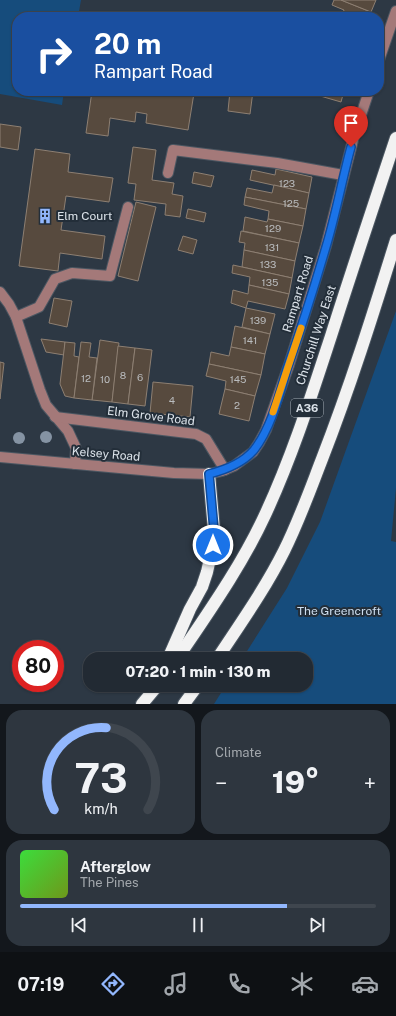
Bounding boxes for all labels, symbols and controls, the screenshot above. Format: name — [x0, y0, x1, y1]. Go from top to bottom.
text: 20 m — [94, 27, 161, 60]
icon: right — [28, 28, 80, 80]
text: Rampart Road — [94, 61, 213, 82]
pin — [334, 106, 368, 147]
icon: arrive — [340, 112, 362, 134]
house number: 123 — [279, 177, 295, 189]
house number: 125 — [283, 197, 299, 209]
building icon: Elm Court — [36, 207, 54, 225]
place label: Elm Court — [57, 209, 113, 223]
house number: 129 — [265, 222, 281, 234]
house number: 131 — [265, 241, 279, 253]
street label: Rampart Road — [280, 254, 316, 334]
house number: 133 — [260, 258, 276, 270]
house number: 135 — [262, 276, 278, 288]
street label: Churchill Way East — [293, 283, 339, 387]
house number: 139 — [250, 314, 266, 326]
house number: 141 — [243, 334, 257, 346]
house number: 8 — [120, 369, 126, 381]
house number: 6 — [137, 371, 143, 383]
house number: 12 — [81, 372, 91, 384]
house number: 10 — [100, 373, 110, 385]
house number: 145 — [230, 373, 246, 385]
house number: 4 — [169, 394, 175, 406]
house number: 2 — [234, 399, 240, 411]
road number: A36 — [291, 399, 323, 417]
street label: Elm Grove Road — [106, 404, 196, 428]
street label: Kelsey Road — [71, 444, 141, 464]
position arrow — [192, 524, 234, 566]
park label: The Greencroft — [297, 604, 381, 618]
speed limit sign: 80 — [12, 640, 64, 692]
text: 07:20 · 1 min · 130 m — [126, 663, 270, 680]
text: Climate — [215, 745, 262, 760]
text: 73 — [74, 753, 127, 802]
text: 19° — [272, 764, 319, 800]
text: − — [215, 770, 227, 796]
text: + — [364, 770, 376, 796]
text: km/h — [84, 800, 117, 817]
text: Afterglow — [80, 858, 151, 875]
text: The Pines — [80, 875, 139, 890]
icon: previous — [68, 914, 90, 936]
icon: pause — [187, 914, 209, 936]
icon: next — [306, 914, 328, 936]
icon: directions — [99, 970, 127, 998]
icon: music — [162, 970, 190, 998]
icon: phone — [225, 970, 253, 998]
icon: climate — [288, 970, 316, 998]
icon: car — [351, 970, 379, 998]
text: 07:19 — [17, 974, 64, 995]

